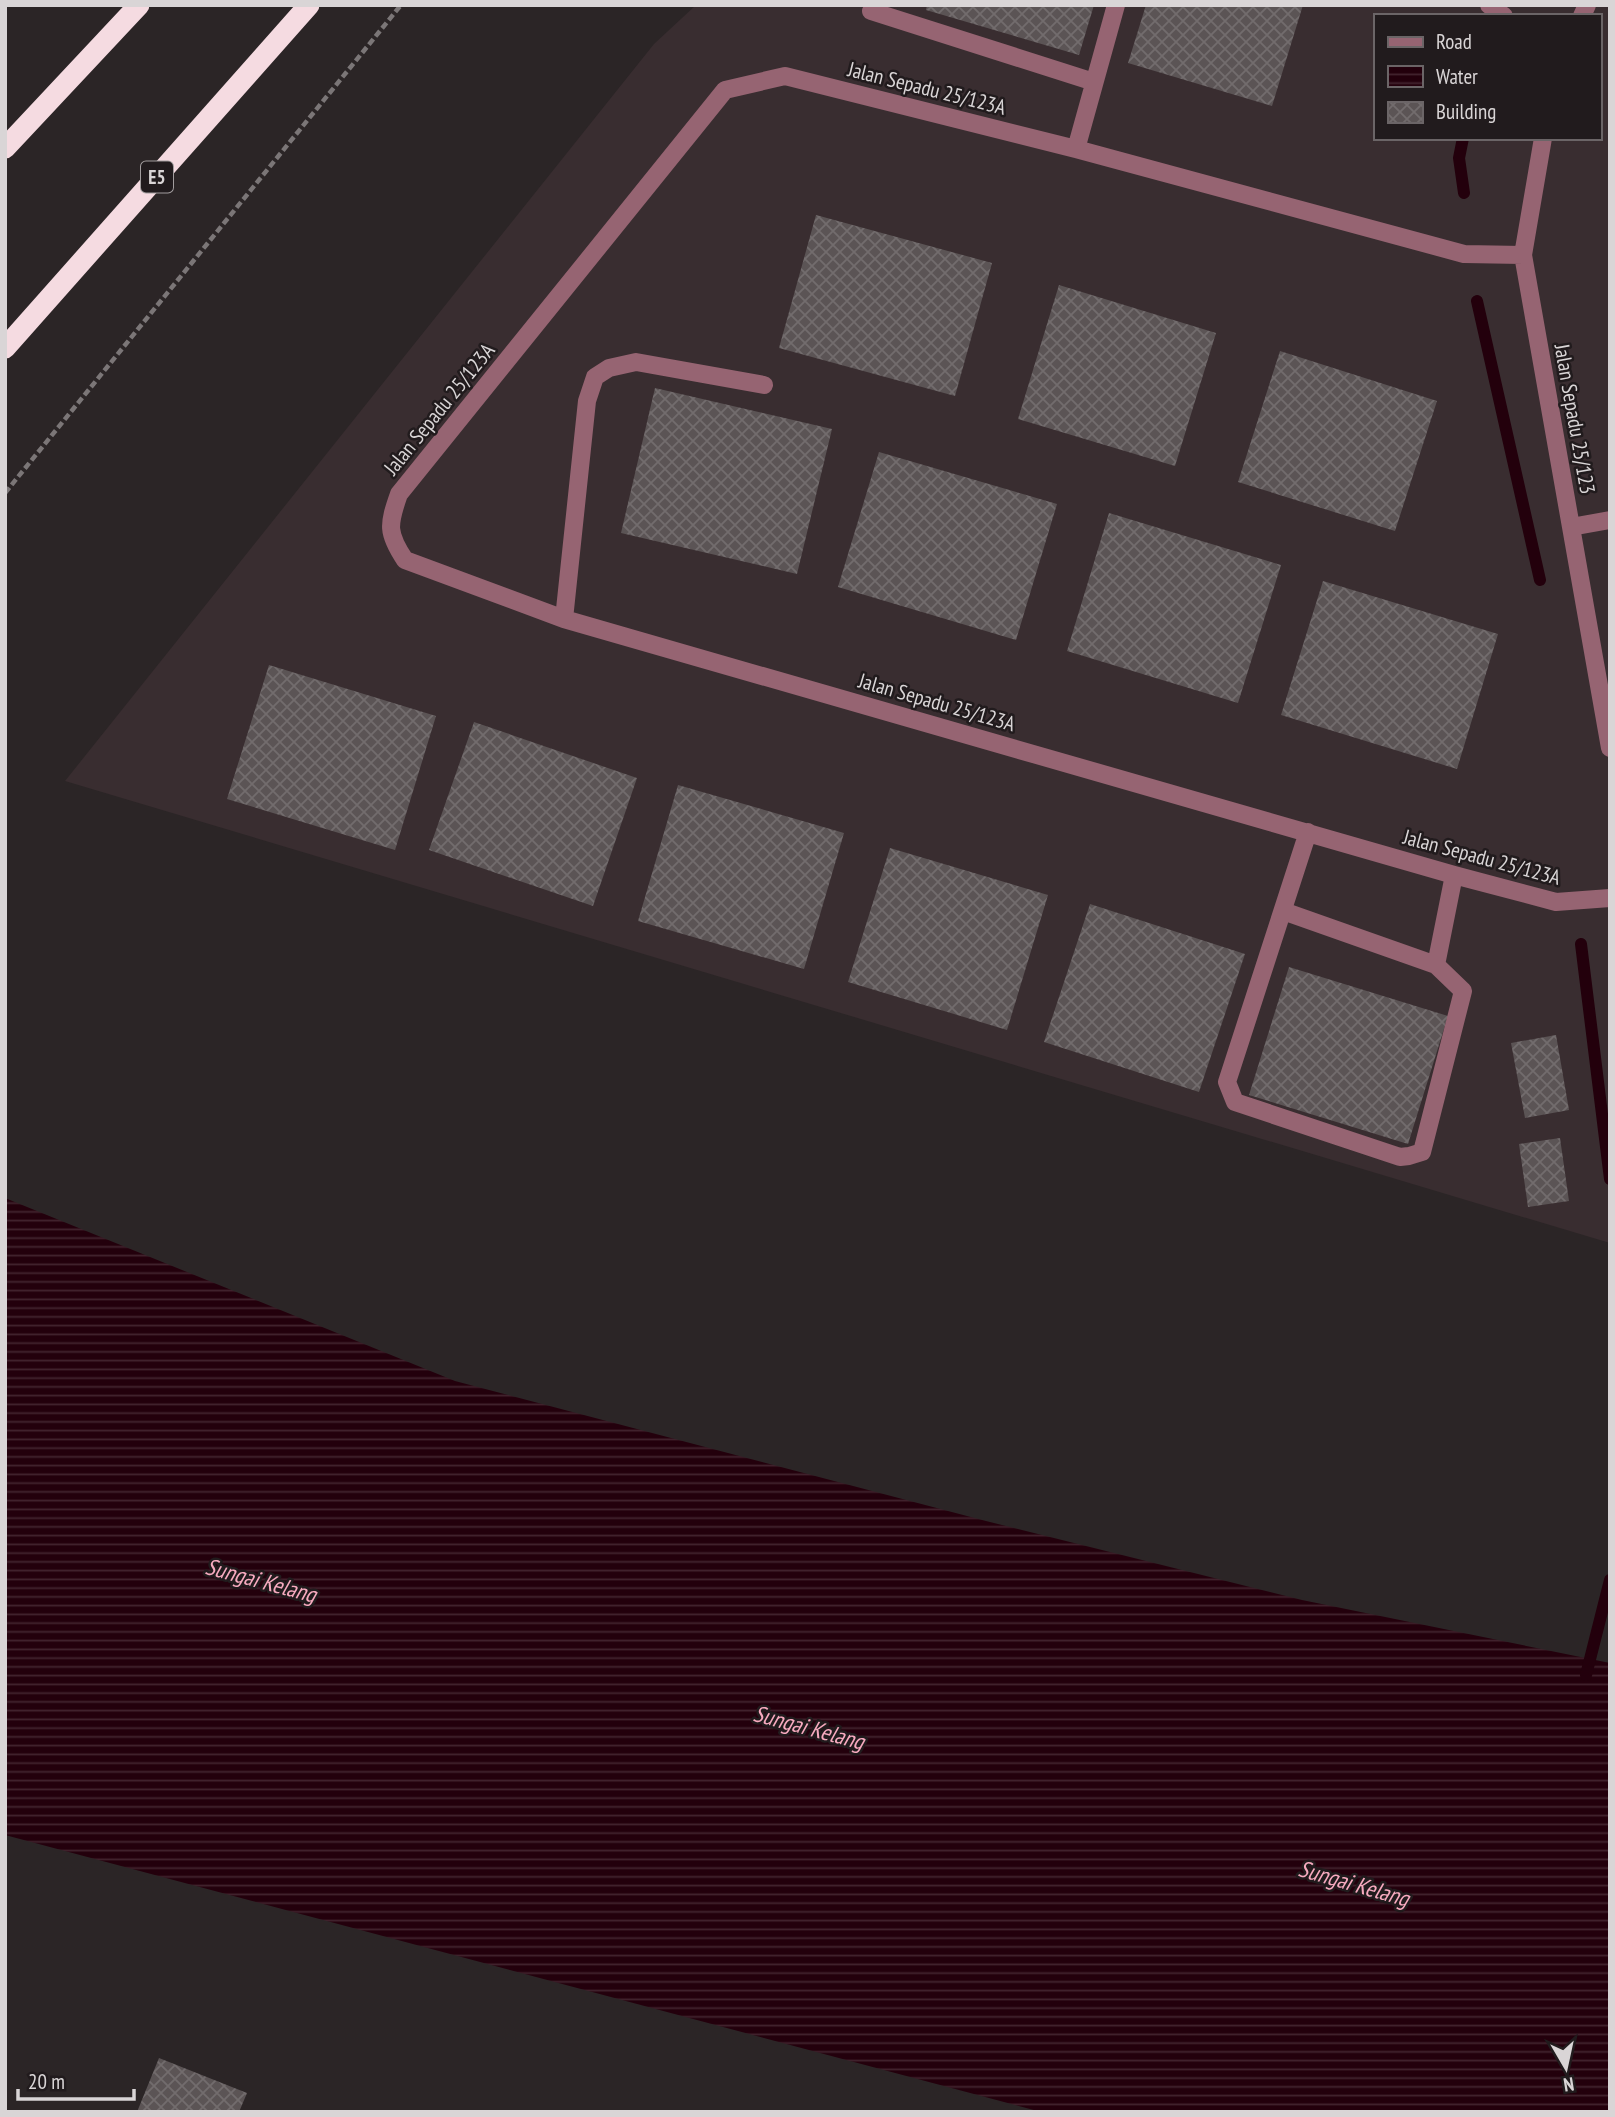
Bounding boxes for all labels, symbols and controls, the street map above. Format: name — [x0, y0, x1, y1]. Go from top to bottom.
legend — [1374, 14, 1601, 140]
text: Road — [1436, 28, 1472, 55]
street label: Jalan Sepadu 25/123A — [844, 55, 1009, 121]
text: Water — [1436, 63, 1478, 90]
text: Building — [1436, 98, 1496, 125]
road number: E5 — [141, 162, 173, 192]
street label: Jalan Sepadu 25/123A — [377, 338, 500, 481]
street label: Jalan Sepadu 25/123 — [1548, 341, 1601, 496]
street label: Jalan Sepadu 25/123A — [855, 666, 1018, 737]
street label: Jalan Sepadu 25/123A — [1399, 823, 1564, 891]
water label: Sungai Kelang — [202, 1551, 322, 1609]
water label: Sungai Kelang — [750, 1698, 870, 1756]
water label: Sungai Kelang — [1295, 1853, 1415, 1913]
north arrow — [1531, 2033, 1601, 2103]
scale bar — [18, 2058, 133, 2102]
text: 20 m — [28, 2068, 65, 2095]
text: N — [1562, 2072, 1576, 2097]

